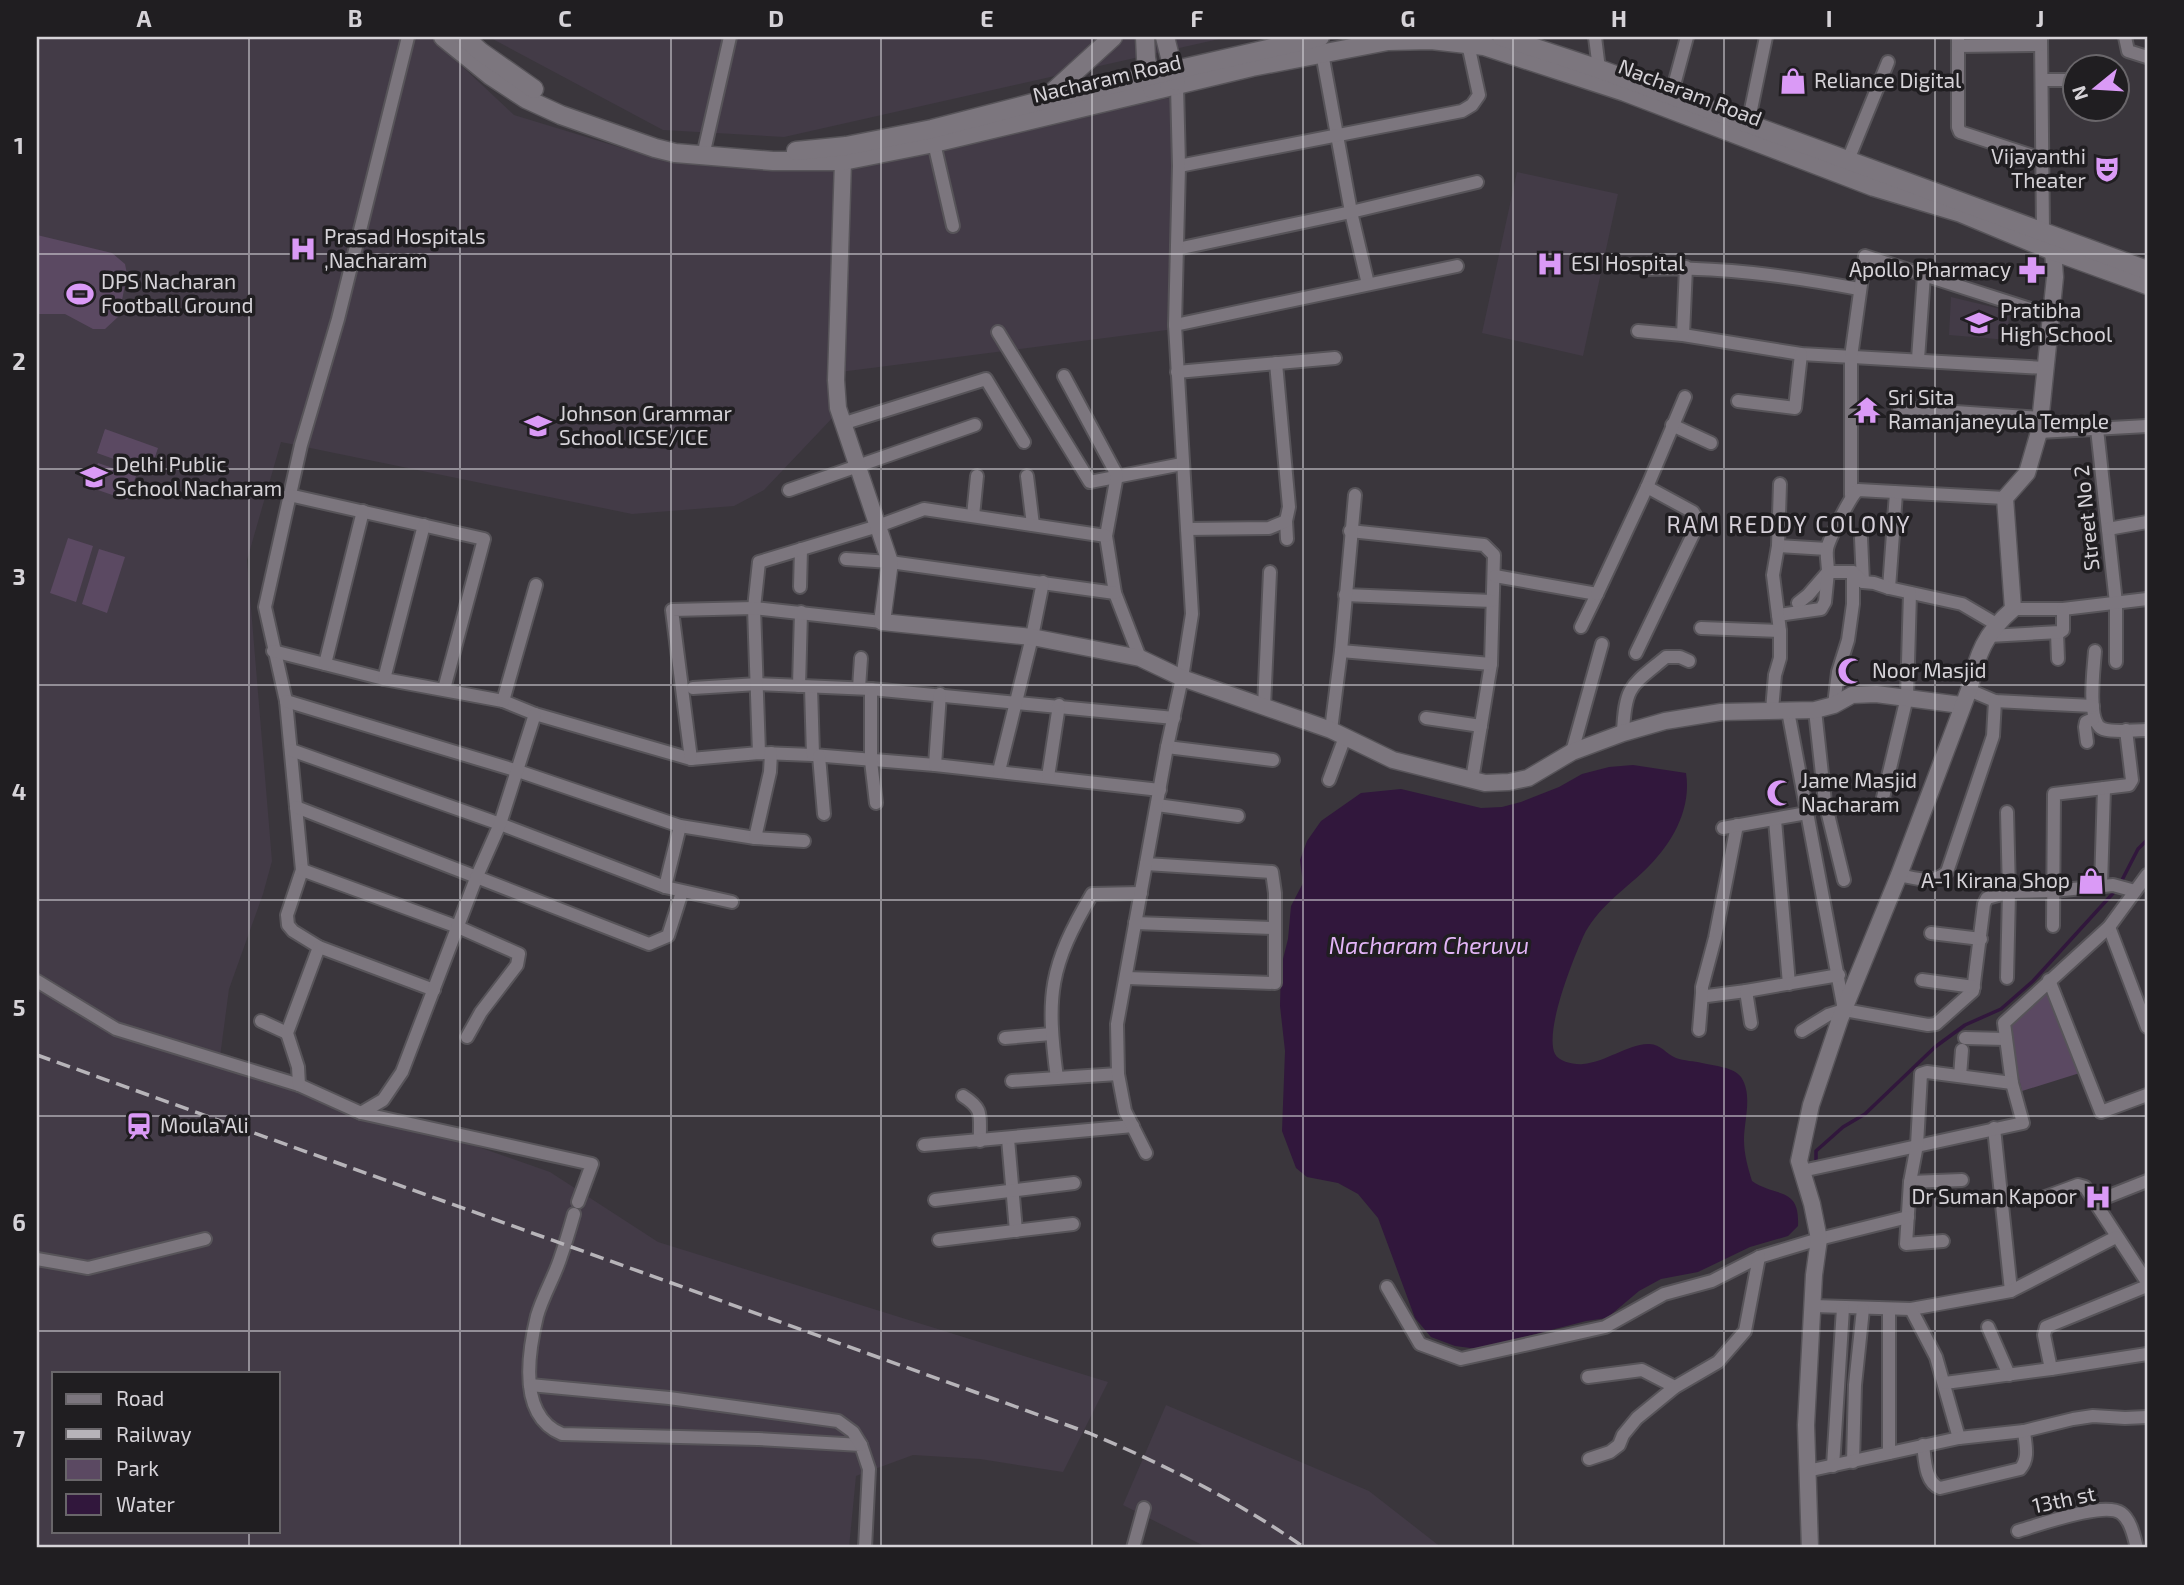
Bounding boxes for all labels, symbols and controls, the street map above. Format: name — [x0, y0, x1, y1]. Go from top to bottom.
text: A — [136, 4, 152, 32]
text: B — [348, 4, 362, 32]
text: C — [558, 4, 572, 32]
text: D — [768, 4, 784, 32]
text: E — [980, 4, 994, 32]
text: F — [1191, 4, 1204, 32]
text: G — [1401, 4, 1415, 32]
text: H — [1611, 4, 1627, 32]
text: I — [1826, 4, 1832, 32]
text: J — [2036, 4, 2044, 32]
street label: Nacharam Road — [1030, 48, 1183, 107]
north arrow — [2062, 52, 2132, 122]
street label: Nacharam Road — [1615, 53, 1766, 130]
shop icon: Reliance Digital — [1778, 66, 1808, 96]
place label: Reliance Digital — [1814, 67, 1962, 92]
text: N — [2066, 83, 2092, 103]
text: 1 — [14, 131, 24, 159]
place label: Vijayanthi Theater — [1991, 143, 2087, 192]
theatre icon: Vijayanthi Theater — [2092, 154, 2122, 184]
place label: Prasad Hospitals ,Nacharam — [324, 223, 486, 272]
hospital icon: Prasad Hospitals ,Nacharam — [288, 234, 318, 264]
hospital icon: ESI Hospital — [1535, 249, 1565, 279]
place label: ESI Hospital — [1571, 250, 1685, 275]
pharmacy icon: Apollo Pharmacy — [2017, 255, 2047, 285]
place label: Apollo Pharmacy — [1849, 256, 2011, 281]
place label: DPS Nacharan Football Ground — [101, 268, 253, 317]
sports icon: DPS Nacharan Football Ground — [65, 279, 95, 309]
place label: Pratibha High School — [2000, 297, 2113, 346]
school or university icon: Pratibha High School — [1964, 308, 1994, 338]
text: 2 — [12, 347, 26, 375]
place label: Sri Sita Ramanjaneyula Temple — [1888, 384, 2109, 434]
temple icon: Sri Sita Ramanjaneyula Temple — [1852, 395, 1882, 425]
place label: Johnson Grammar School ICSE/ICE — [559, 400, 732, 449]
school or university icon: Johnson Grammar School ICSE/ICE — [523, 411, 553, 441]
place label: Delhi Public School Nacharam — [115, 451, 282, 500]
school or university icon: Delhi Public School Nacharam — [79, 462, 109, 492]
street label: Street No 2 — [2068, 464, 2103, 572]
district label: RAM REDDY COLONY — [1666, 510, 1912, 538]
text: 3 — [12, 562, 26, 590]
mosque icon: Noor Masjid — [1836, 656, 1866, 686]
place label: Noor Masjid — [1872, 657, 1986, 683]
place label: Jame Masjid Nacharam — [1801, 767, 1917, 816]
text: 4 — [12, 777, 26, 805]
mosque icon: Jame Masjid Nacharam — [1765, 778, 1795, 808]
shop icon: A-1 Kirana Shop — [2076, 866, 2106, 896]
place label: A-1 Kirana Shop — [1921, 867, 2070, 892]
water label: Nacharam Cheruvu — [1329, 931, 1529, 959]
text: 5 — [13, 993, 25, 1021]
station icon: Moula Ali — [124, 1111, 154, 1141]
place label: Moula Ali — [160, 1112, 249, 1137]
hospital icon: Dr Suman Kapoor — [2083, 1182, 2113, 1212]
place label: Dr Suman Kapoor — [1911, 1183, 2078, 1208]
text: 6 — [12, 1208, 26, 1236]
legend — [52, 1372, 280, 1532]
text: Road — [116, 1385, 164, 1410]
text: Railway — [116, 1421, 192, 1446]
text: 7 — [13, 1424, 25, 1452]
text: Park — [116, 1455, 159, 1480]
street label: 13th st — [2030, 1480, 2097, 1517]
text: Water — [116, 1491, 175, 1516]

